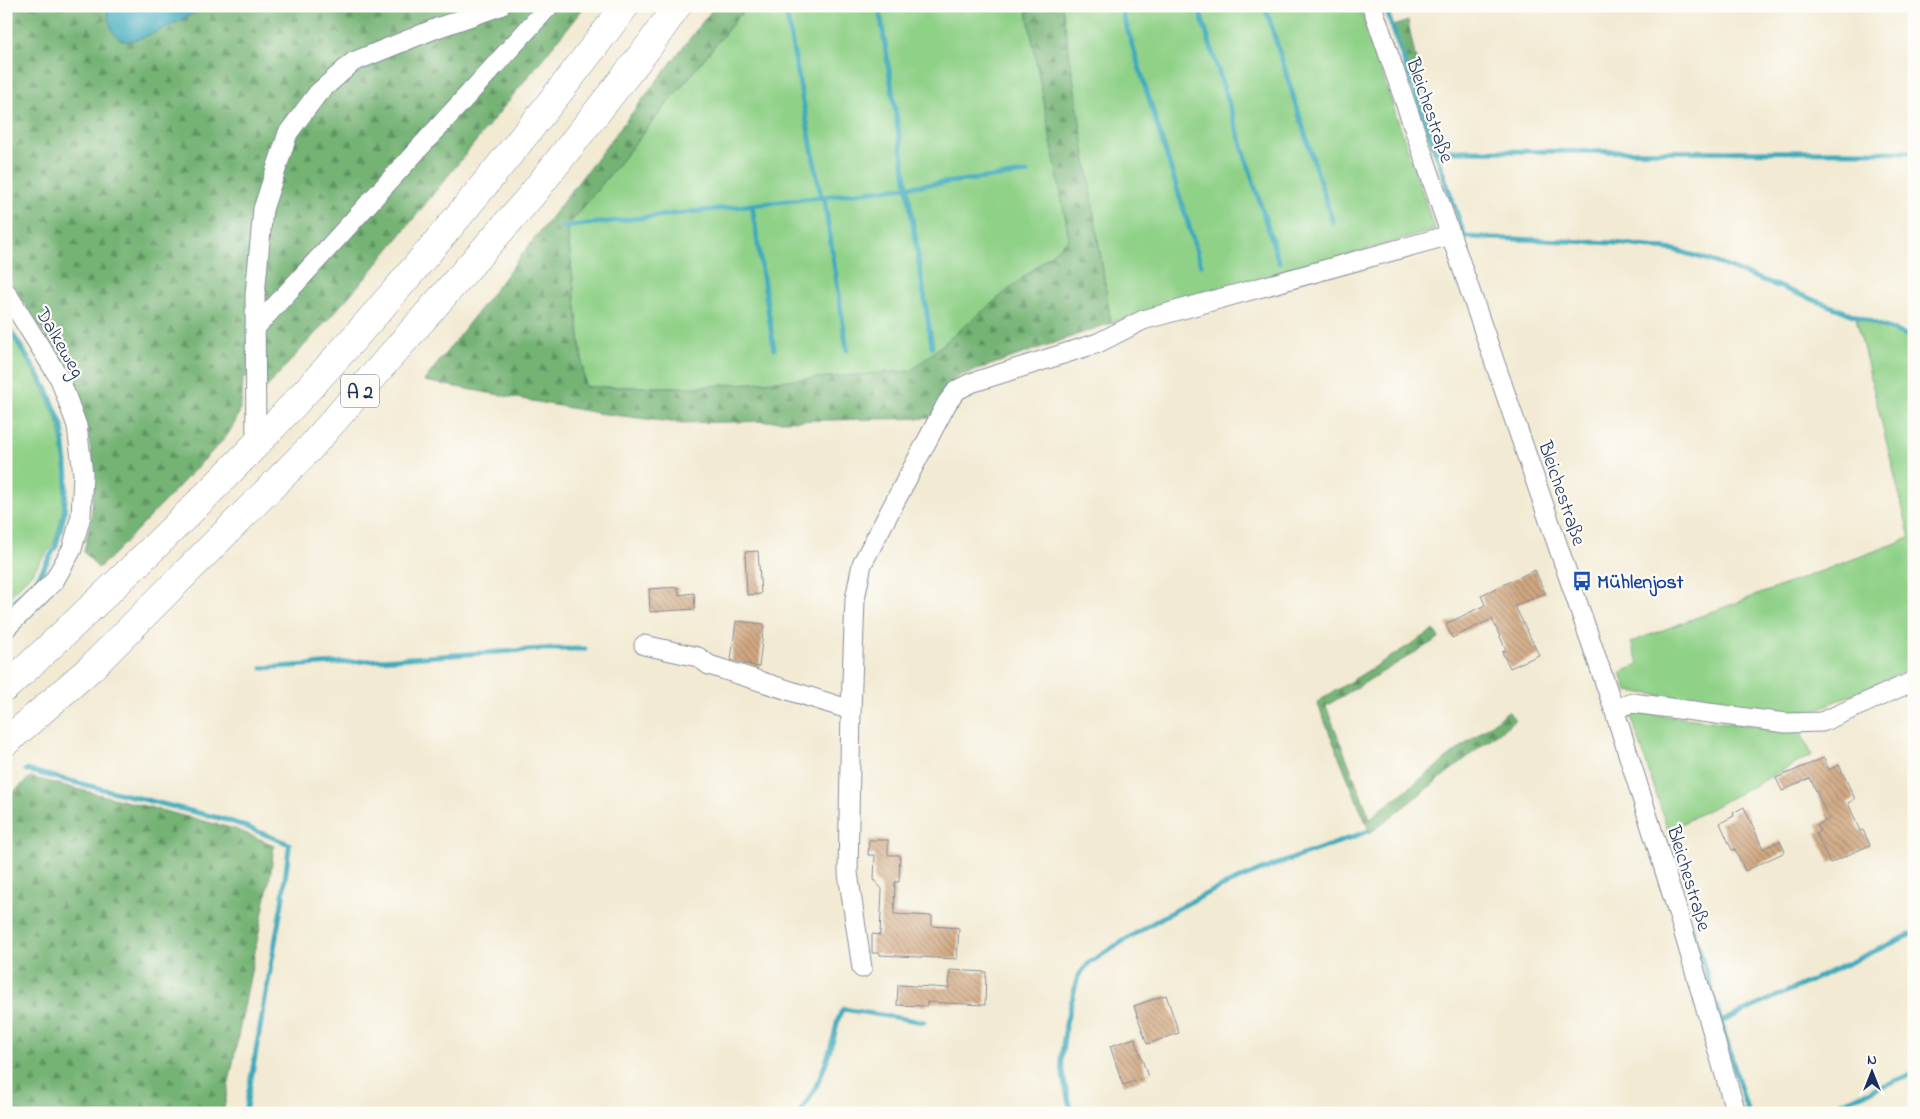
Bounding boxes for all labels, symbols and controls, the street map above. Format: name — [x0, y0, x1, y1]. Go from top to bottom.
street label: Bleichestraße — [1397, 54, 1460, 167]
street label: Dalkeweg — [26, 302, 91, 385]
road number: A 2 — [341, 374, 379, 408]
street label: Bleichestraße — [1529, 437, 1592, 550]
place label: Mühlenjost — [1597, 569, 1684, 598]
bus stop icon: Mühlenjost — [1571, 570, 1593, 592]
street label: Bleichestraße — [1658, 821, 1717, 935]
north arrow — [1848, 1046, 1898, 1096]
text: N — [1867, 1050, 1877, 1071]

